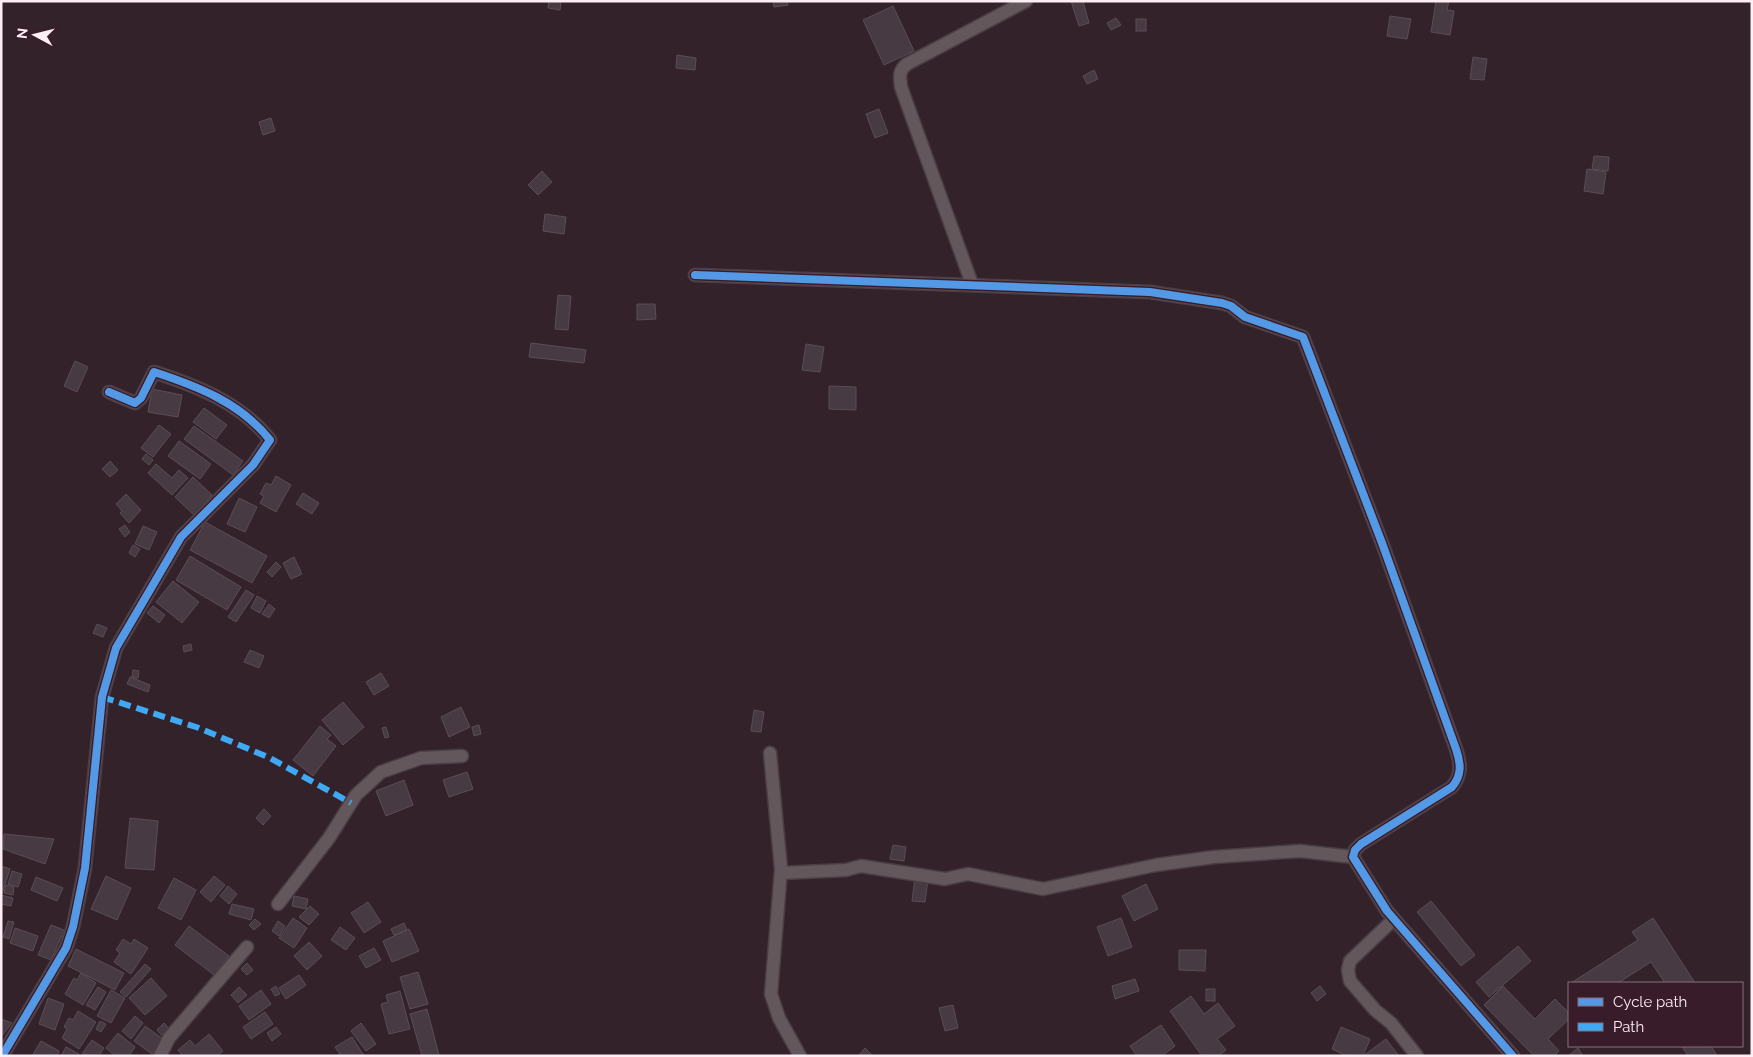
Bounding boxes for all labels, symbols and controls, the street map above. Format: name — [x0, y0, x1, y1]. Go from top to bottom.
north arrow — [10, 10, 60, 60]
text: N — [14, 27, 31, 40]
legend — [1568, 982, 1743, 1047]
text: Cycle path — [1613, 993, 1687, 1011]
text: Path — [1613, 1018, 1644, 1036]

